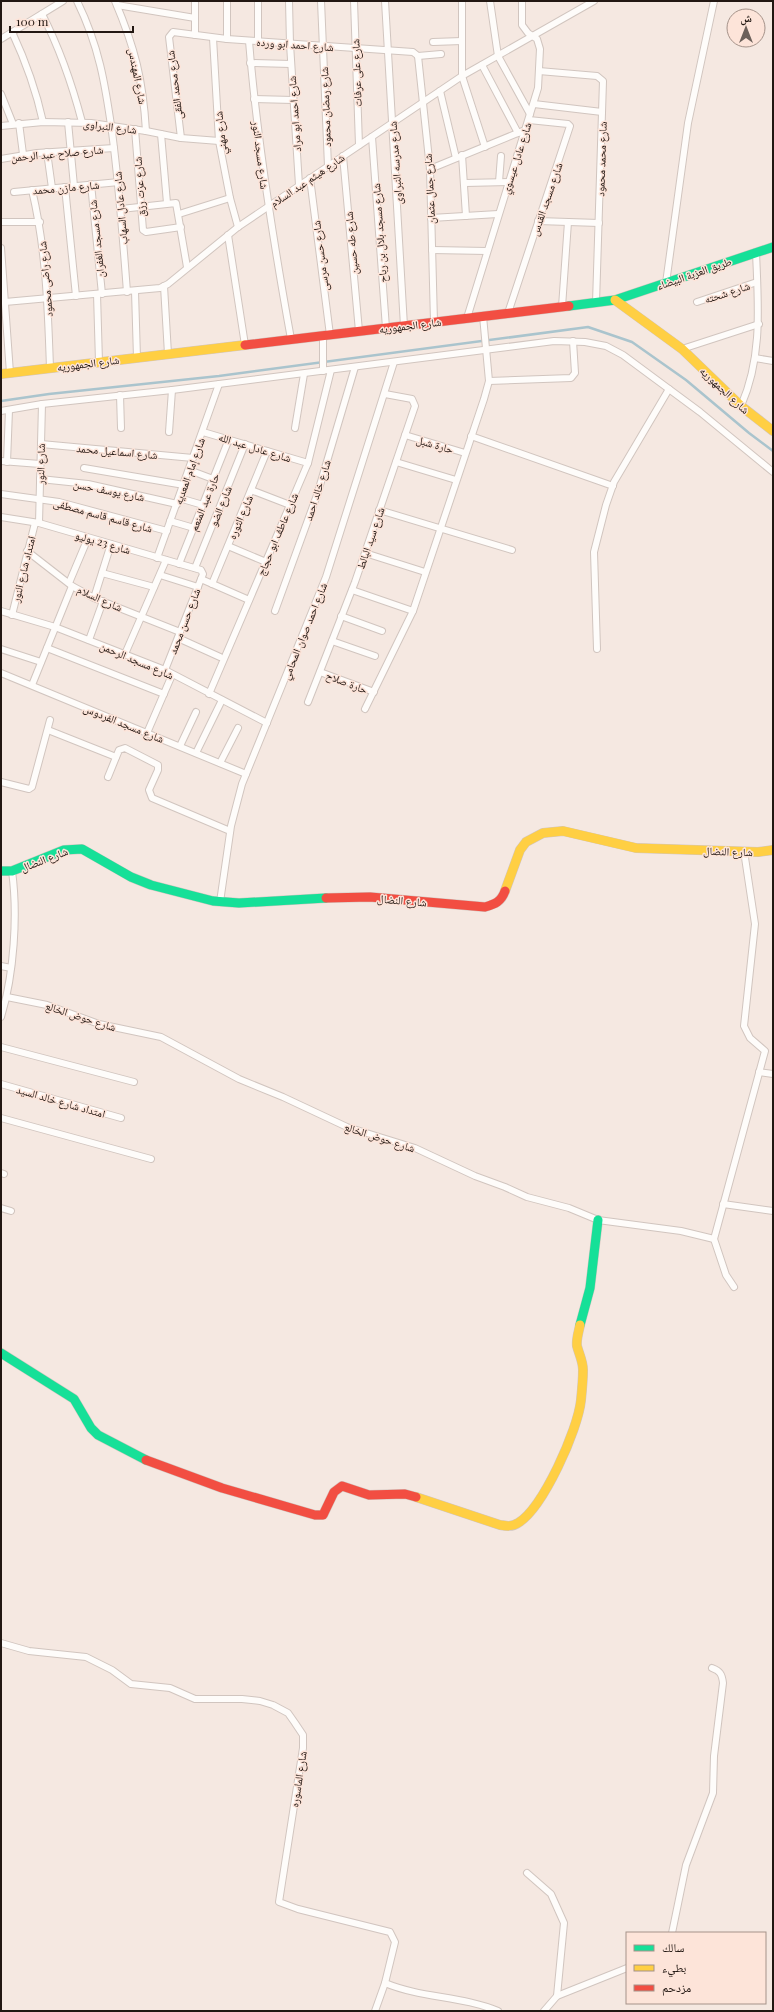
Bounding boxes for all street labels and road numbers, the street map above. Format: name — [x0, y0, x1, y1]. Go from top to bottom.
street label: شارع احمد ابو ورده — [256, 34, 334, 54]
street label: شارع على عرفات — [347, 39, 365, 107]
street label: شارع المهندس — [125, 47, 151, 105]
street label: شارع محمد الفقى — [162, 50, 186, 120]
street label: شارع رمضان محمود — [316, 67, 334, 147]
street label: شارع احمد ابو مراد — [284, 76, 304, 152]
street label: شارع مهني — [210, 110, 232, 155]
street label: شارع النبراوى — [82, 115, 138, 137]
street label: شارع مسجد النور — [249, 119, 273, 190]
street label: شارع عادل عيسوي — [497, 120, 536, 196]
street label: شارع مدرسه النبراوى — [385, 121, 405, 205]
street label: شارع محمد محمود — [592, 121, 610, 197]
street label: شارع صلاح عبد الرحمن — [10, 141, 104, 165]
street label: شارع هيثم عبد السلام — [267, 150, 348, 211]
street label: شارع جمال عثمان — [420, 153, 438, 225]
street label: شارع عزت رزق — [129, 156, 149, 218]
street label: شارع مسجد القدس — [526, 160, 566, 238]
street label: شارع عادل السهاب — [109, 171, 131, 245]
street label: شارع مازن محمد — [32, 177, 100, 197]
street label: شارع مسجد بلال بن رباح — [368, 183, 390, 283]
street label: شارع مسجد الغفران — [84, 199, 108, 279]
street label: شارع طه حسين — [341, 211, 361, 275]
street label: شارع حسن مرسى — [308, 220, 332, 292]
street label: شارع راضى محمود — [34, 240, 56, 318]
street label: طريق العزبة البيضاء — [655, 253, 733, 293]
street label: شارع شحته — [702, 278, 752, 306]
street label: شارع الجمهوريه — [378, 314, 442, 336]
street label: شارع الجمهوريه — [56, 352, 120, 374]
street label: شارع الجمهوريه — [697, 363, 753, 417]
street label: شارع عادل عبد الله — [217, 429, 293, 465]
street label: حارة شبل — [415, 432, 455, 456]
street label: شارع إمام المعديه — [170, 435, 209, 507]
street label: شارع اسماعيل محمد — [76, 440, 158, 462]
street label: شارع النور — [32, 443, 48, 486]
street label: شارع خالد احمد — [300, 458, 334, 522]
street label: حارة عبد المنعم — [186, 471, 223, 533]
street label: شارع يوسف حسن — [72, 476, 146, 504]
street label: شارع الضو — [205, 484, 235, 528]
street label: شارع عاطف ابو حجاج — [253, 490, 301, 578]
street label: شارع الثوره — [224, 493, 256, 541]
street label: شارع قاسم قاسم مصطفى — [51, 495, 154, 536]
street label: شارع سيد البالط — [352, 505, 388, 571]
street label: شارع 23 يوليو — [74, 527, 132, 557]
street label: امتداد شارع النور — [7, 534, 38, 605]
street label: شارع احمد صوان المحامي — [278, 580, 332, 682]
street label: شارع السلام — [75, 581, 125, 615]
street label: شارع حسن محمد — [165, 586, 203, 656]
street label: شارع مسجد الرحمن — [98, 638, 176, 682]
street label: حارة صلاح — [324, 667, 370, 697]
street label: شارع مسجد الفردوس — [81, 700, 167, 746]
street label: شارع النضال — [18, 843, 70, 875]
street label: شارع النضال — [703, 843, 753, 859]
street label: شارع النضال — [377, 890, 427, 910]
street label: شارع حوض الخالع — [44, 998, 118, 1034]
street label: امتداد شارع خالد السيد — [15, 1081, 107, 1121]
street label: شارع حوض الخالع — [343, 1119, 417, 1155]
street label: شارع الماسوره — [286, 1750, 310, 1808]

